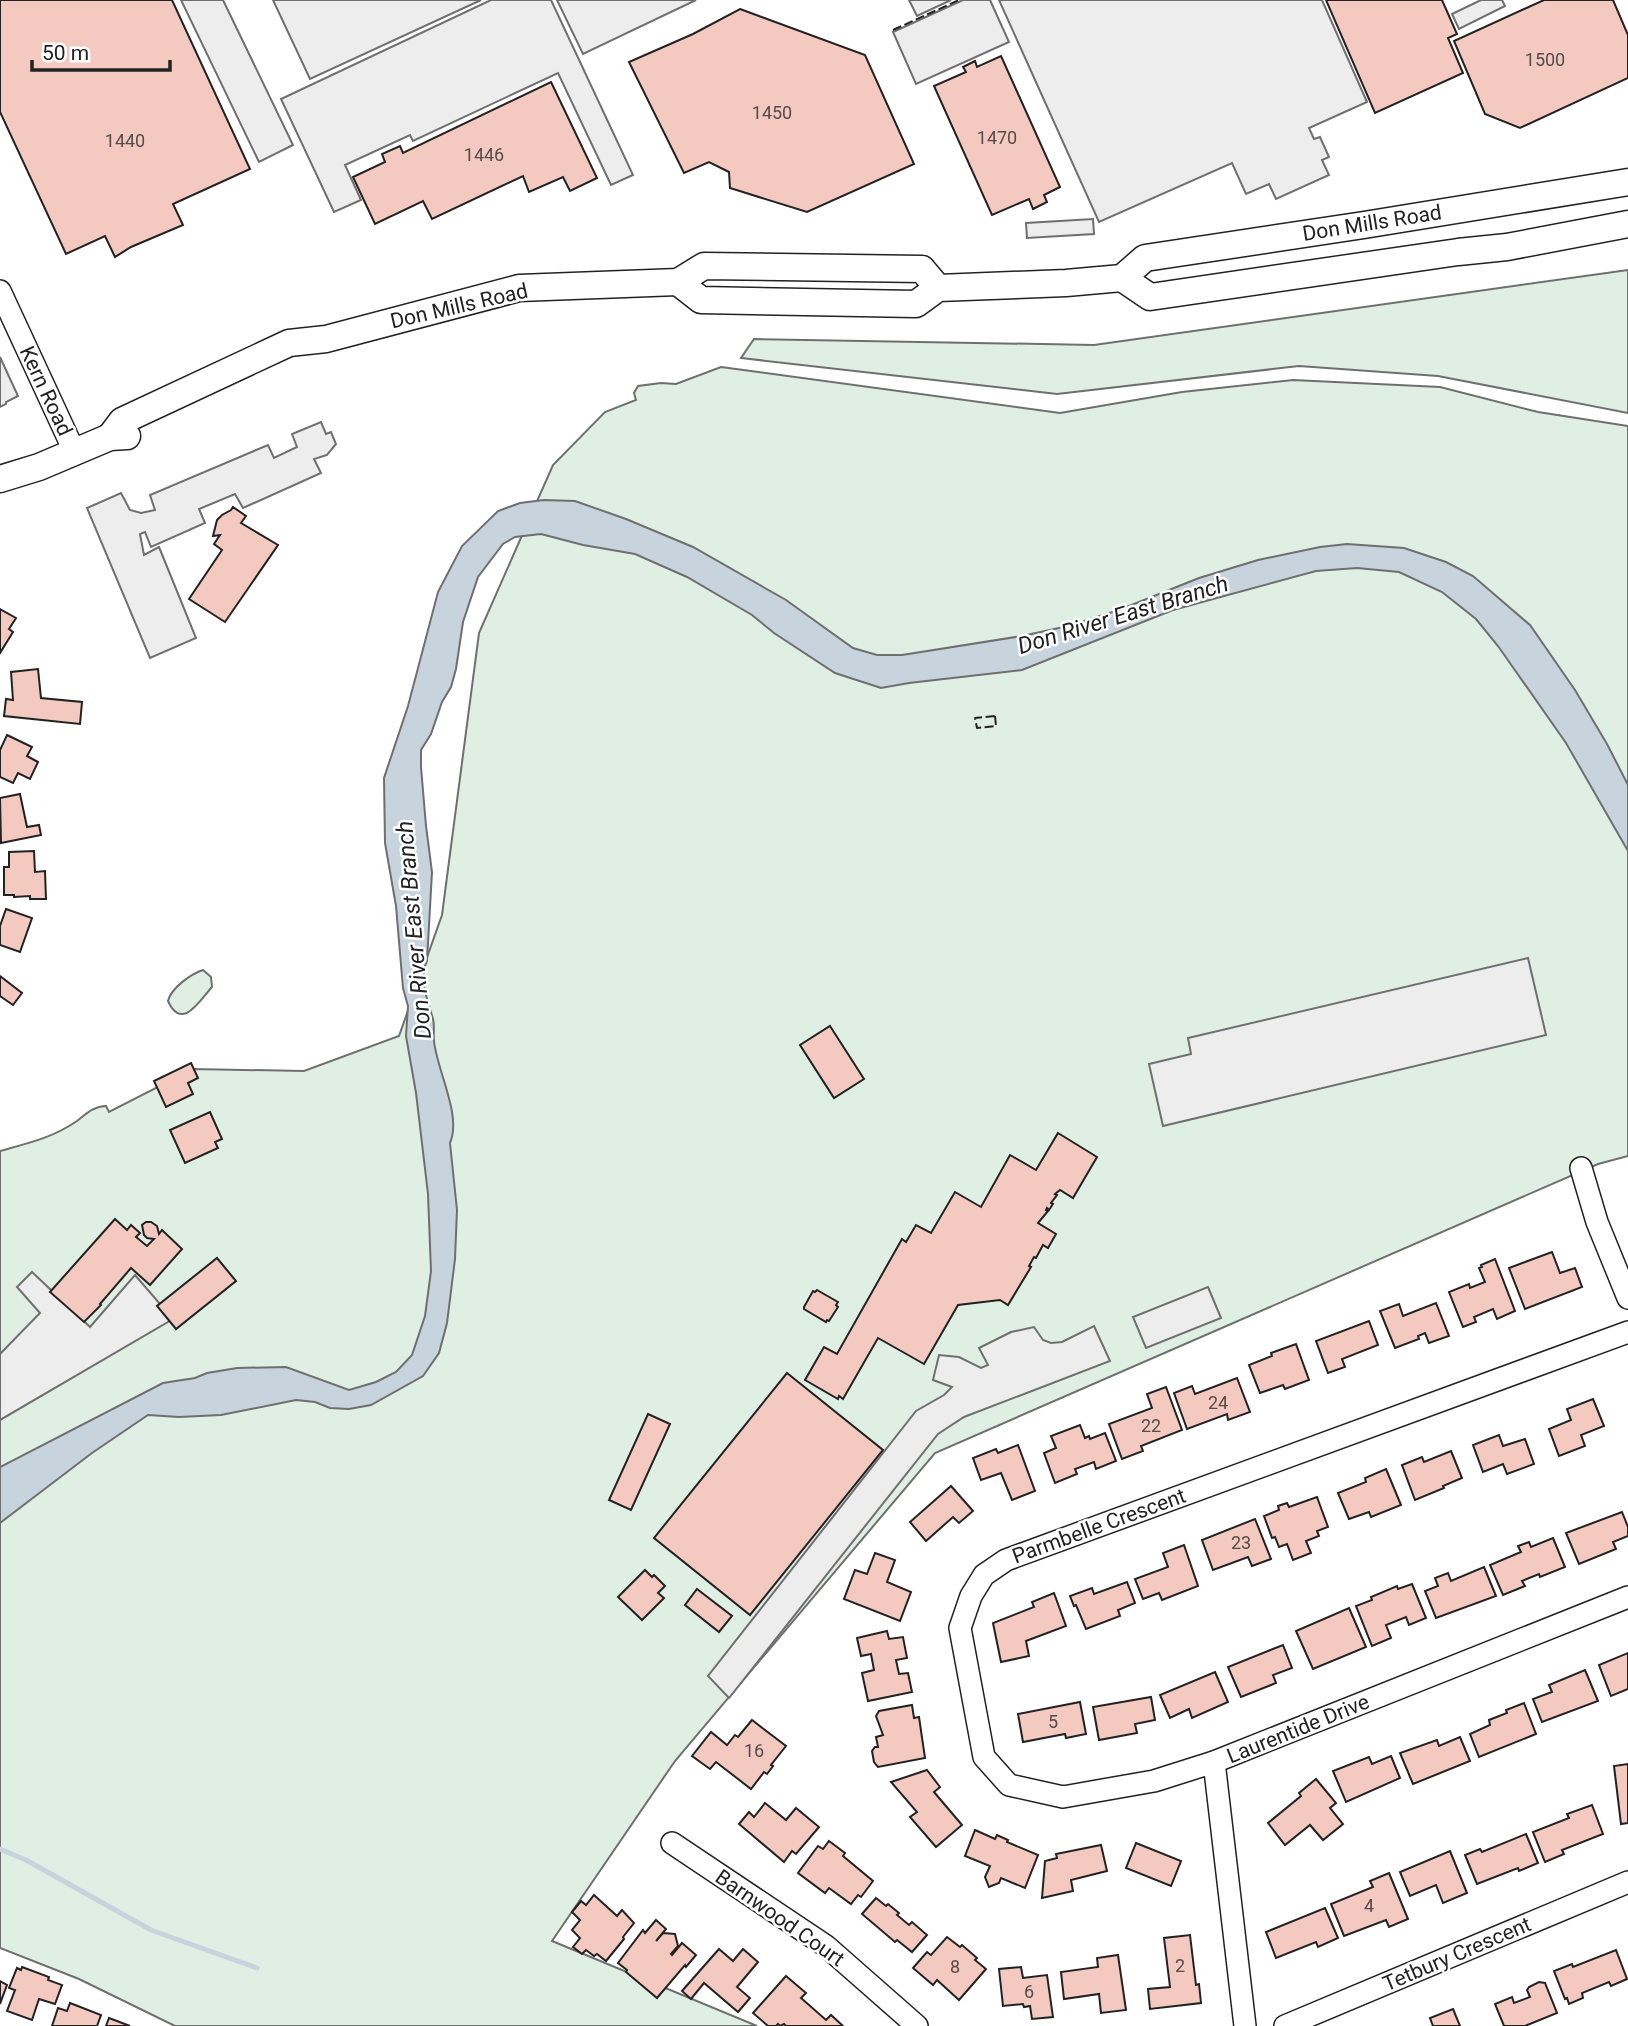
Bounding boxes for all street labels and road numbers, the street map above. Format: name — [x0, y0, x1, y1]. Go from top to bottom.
street label: Don Mills Road — [1301, 200, 1443, 246]
street label: Don Mills Road — [388, 279, 530, 333]
street label: Kern Road — [15, 342, 77, 440]
street label: Parmbelle Crescent — [1009, 1483, 1189, 1569]
street label: Laurentide Drive — [1223, 1690, 1373, 1768]
street label: Barnwood Court — [711, 1865, 849, 1971]
street label: Tetbury Crescent — [1379, 1912, 1535, 1996]

